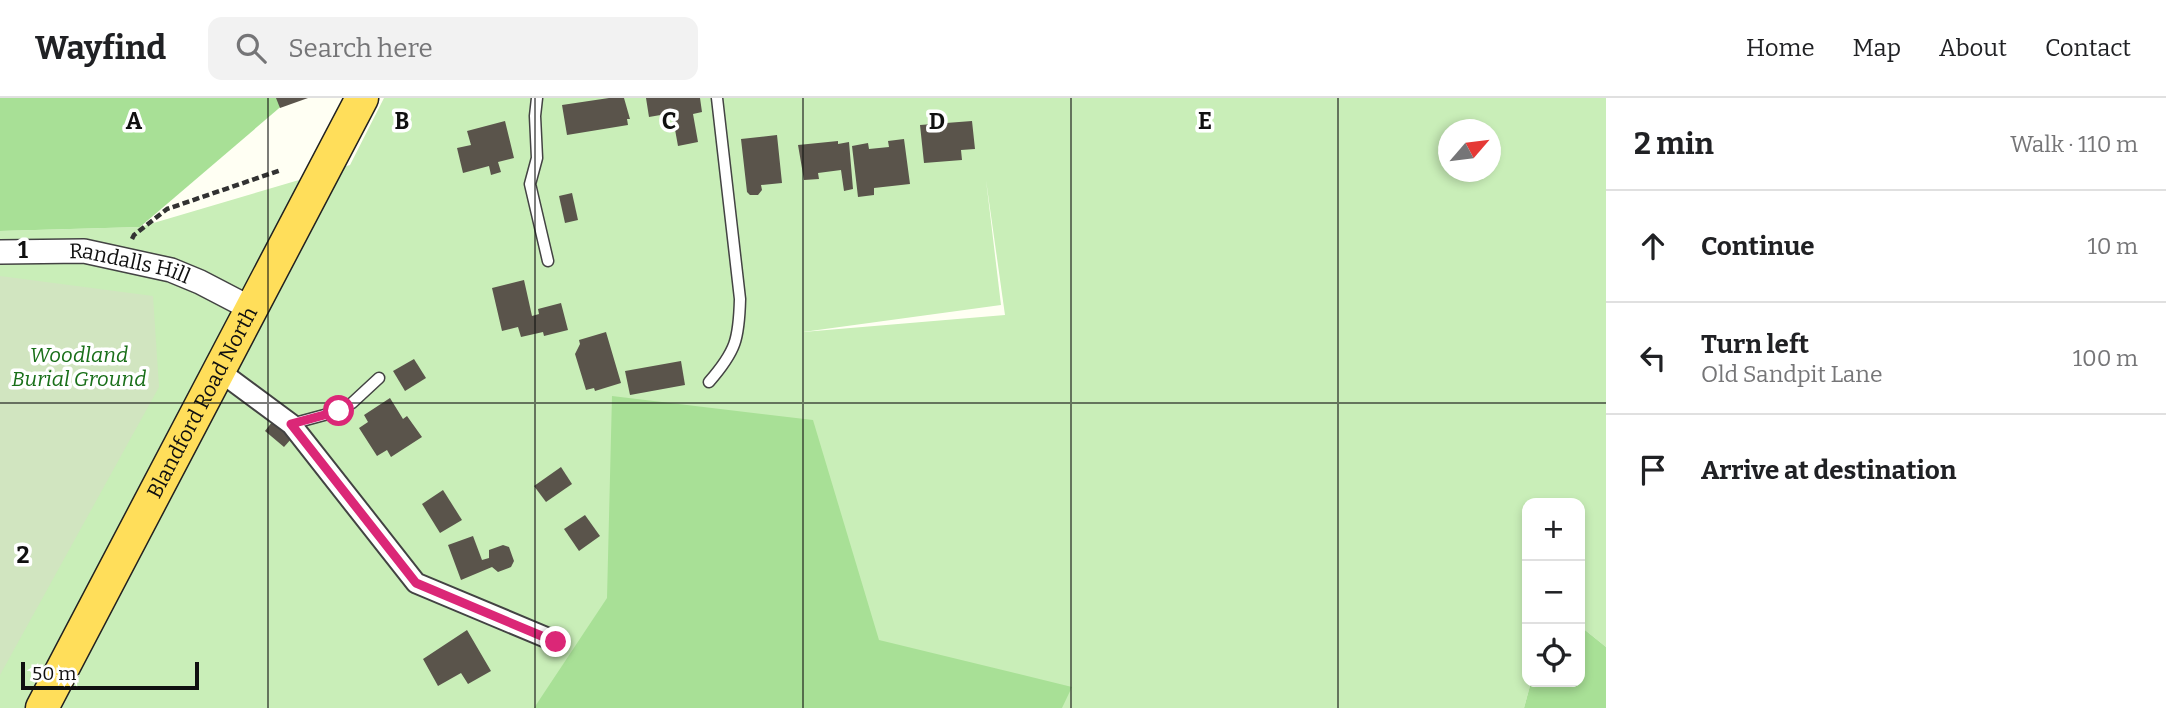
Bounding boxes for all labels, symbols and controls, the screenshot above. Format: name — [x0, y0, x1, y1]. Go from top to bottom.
search box — [208, 17, 698, 80]
text: Wayfind — [35, 28, 166, 68]
icon: search — [232, 29, 270, 67]
text: Search here — [288, 33, 433, 64]
text: Home — [1746, 34, 1815, 62]
text: Map — [1853, 34, 1901, 62]
text: About — [1939, 34, 2007, 62]
text: Contact — [2045, 34, 2131, 62]
text: A — [126, 107, 143, 135]
text: B — [395, 107, 409, 135]
text: C — [662, 107, 676, 135]
text: D — [929, 107, 945, 135]
text: E — [1198, 107, 1212, 135]
north arrow — [1438, 119, 1501, 182]
text: 2 min — [1634, 126, 1714, 162]
text: Walk · 110 m — [2010, 130, 2138, 158]
icon: ahead — [1634, 227, 1672, 265]
text: Continue — [1701, 231, 1815, 262]
text: 10 m — [2087, 232, 2138, 260]
text: 1 — [18, 236, 28, 264]
street label: Randalls Hill — [69, 238, 194, 290]
street label: Blandford Road North — [141, 302, 263, 503]
text: Turn left — [1701, 329, 1809, 360]
icon: left — [1634, 339, 1672, 377]
park label: Woodland Burial Ground — [12, 342, 146, 392]
text: 100 m — [2073, 344, 2138, 372]
text: Old Sandpit Lane — [1701, 360, 1883, 388]
route start — [323, 395, 354, 426]
icon: arrive — [1634, 451, 1672, 489]
text: Arrive at destination — [1701, 455, 1956, 486]
map controls — [1522, 498, 1585, 687]
button: + — [1522, 498, 1585, 561]
text: 2 — [17, 541, 30, 569]
button: − — [1522, 561, 1585, 624]
button: locate — [1522, 624, 1585, 687]
route end — [540, 626, 571, 657]
scale bar — [21, 659, 200, 691]
text: 50 m — [32, 662, 76, 685]

